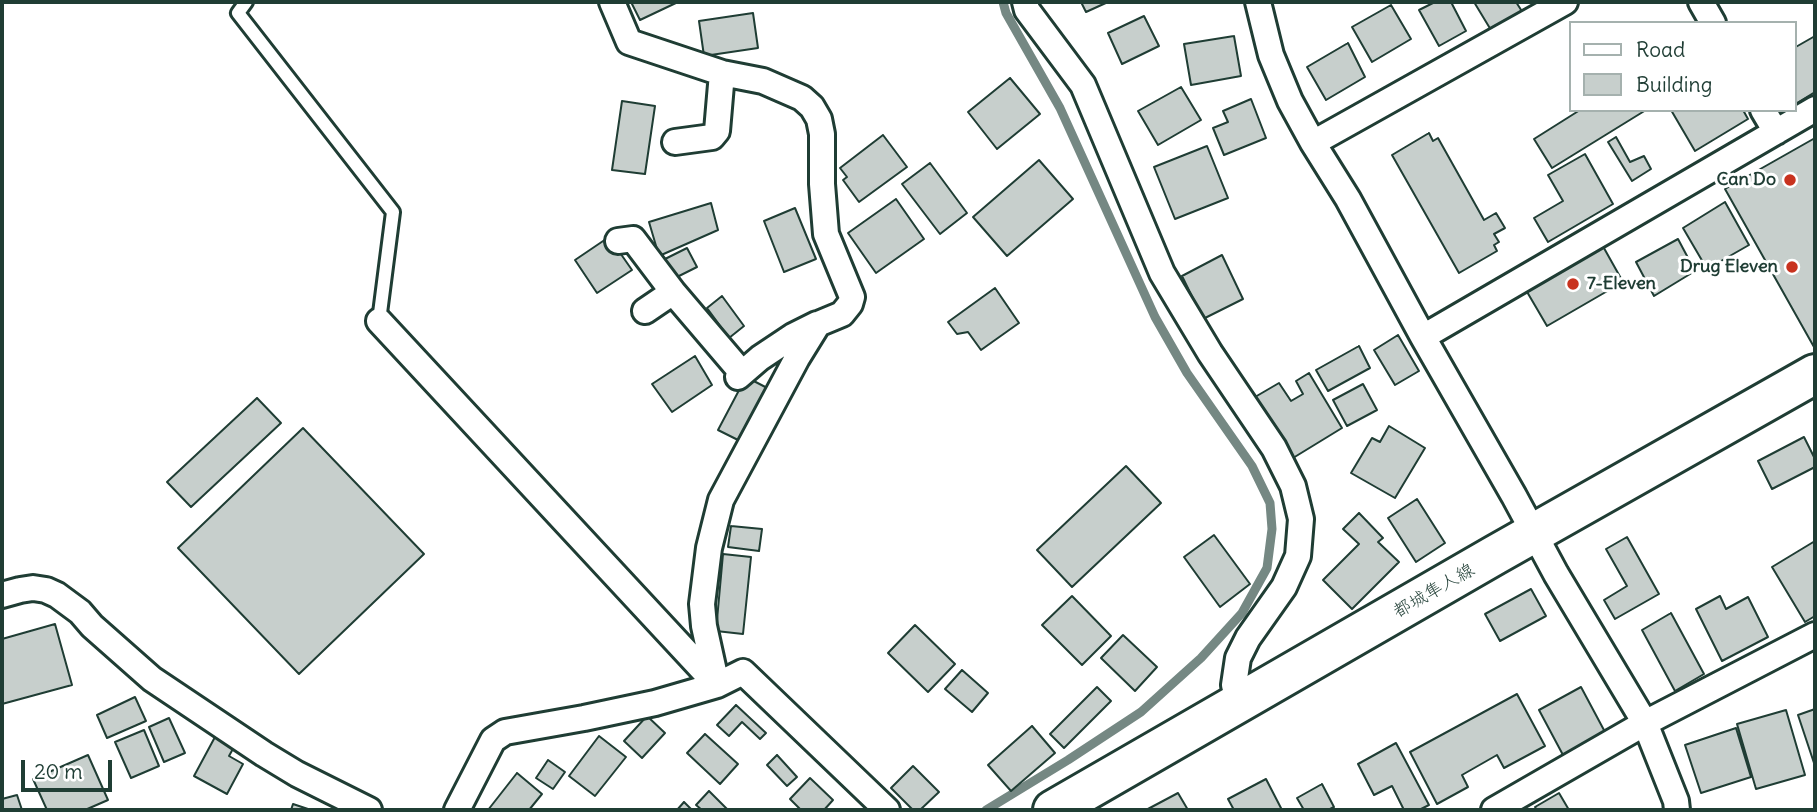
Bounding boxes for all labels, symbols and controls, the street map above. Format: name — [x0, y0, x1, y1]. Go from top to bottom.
legend — [1568, 21, 1796, 112]
text: Road — [1636, 36, 1685, 63]
text: Building — [1636, 71, 1712, 98]
place label: Can Do — [1716, 169, 1776, 191]
marker: Can Do — [1782, 172, 1798, 188]
place label: Drug Eleven — [1680, 256, 1778, 278]
marker: Drug Eleven — [1784, 259, 1800, 275]
place label: 7-Eleven — [1587, 273, 1656, 295]
marker: 7-Eleven — [1565, 276, 1581, 292]
street label: 都城隼人線 — [1390, 559, 1478, 623]
scale bar — [24, 746, 116, 790]
text: 20 m — [34, 758, 83, 785]

